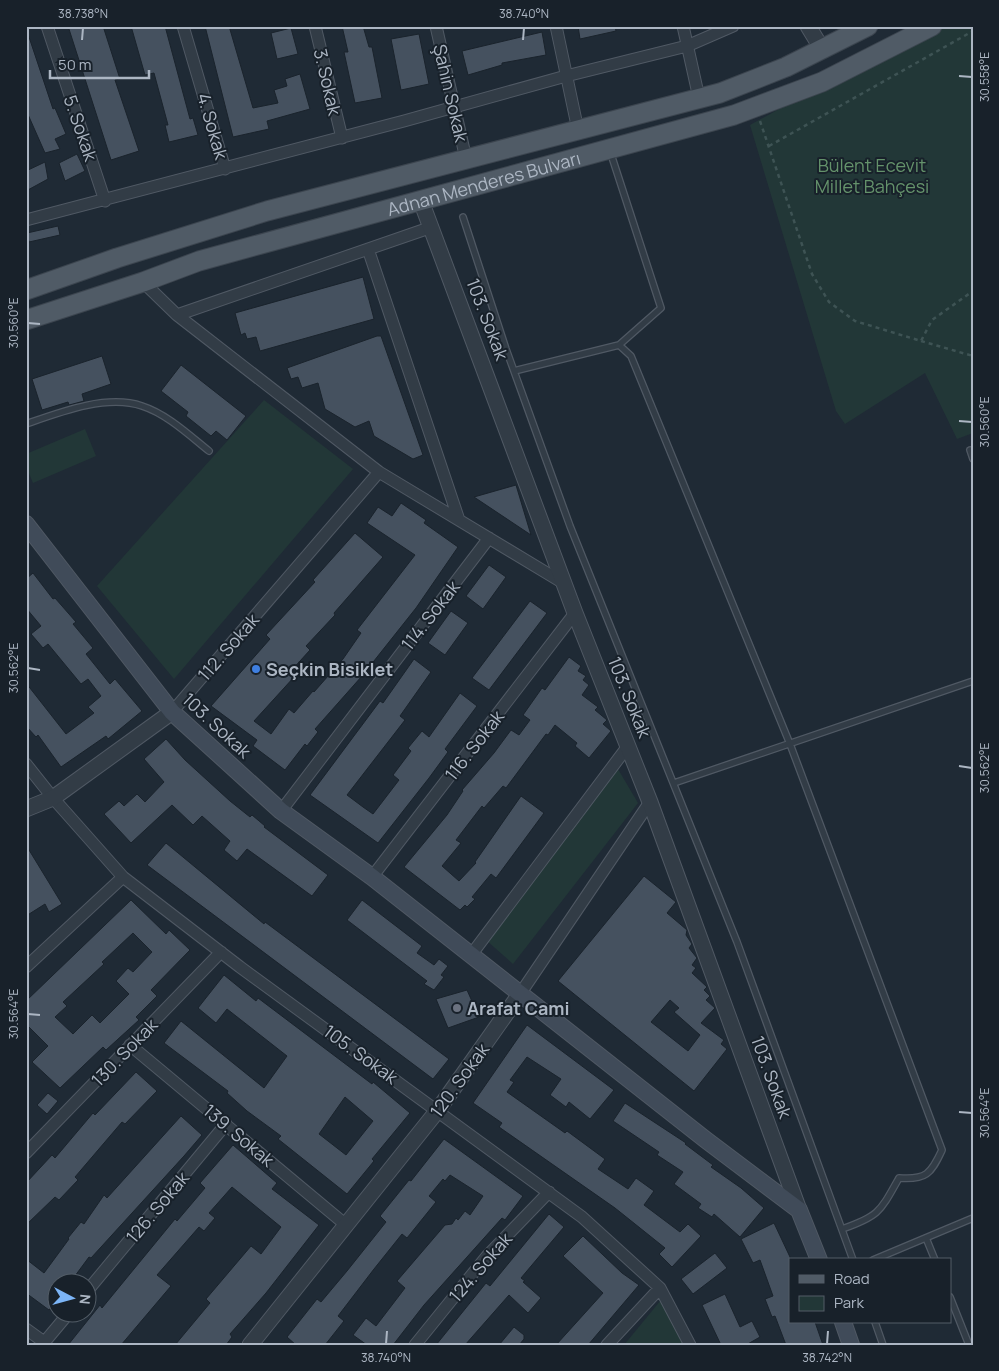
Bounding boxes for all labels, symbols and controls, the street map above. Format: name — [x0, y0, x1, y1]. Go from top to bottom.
text: 38.738°N — [58, 5, 108, 22]
text: 38.740°N — [499, 5, 549, 22]
street label: Şahin Sokak — [428, 42, 474, 145]
street label: 3. Sokak — [309, 46, 348, 119]
scale bar — [50, 48, 149, 80]
text: 30.558°E — [976, 52, 993, 102]
text: 50 m — [58, 54, 92, 75]
street label: 4. Sokak — [192, 90, 234, 163]
street label: 5. Sokak — [59, 92, 104, 165]
street label: Adnan Menderes Bulvarı — [384, 145, 583, 221]
park label: Bülent Ecevit Millet Bahçesi — [815, 153, 929, 198]
street label: 103. Sokak — [461, 275, 515, 364]
text: 30.560°E — [5, 297, 22, 348]
text: 30.560°E — [976, 396, 993, 447]
street label: 114. Sokak — [395, 574, 465, 655]
street label: 112. Sokak — [192, 607, 265, 686]
text: 30.562°E — [5, 643, 22, 693]
street label: 103. Sokak — [603, 653, 658, 742]
place label: Seçkin Bisiklet — [266, 657, 393, 681]
marker: Seçkin Bisiklet — [250, 663, 262, 675]
street label: 103. Sokak — [177, 687, 257, 764]
street label: 116. Sokak — [439, 704, 510, 785]
text: 30.562°E — [976, 743, 993, 793]
text: 30.564°E — [5, 989, 22, 1039]
place label: Arafat Cami — [467, 996, 570, 1020]
marker: Arafat Cami — [451, 1002, 463, 1014]
street label: 130. Sokak — [86, 1012, 163, 1091]
street label: 105. Sokak — [319, 1019, 404, 1090]
street label: 103. Sokak — [746, 1033, 798, 1122]
street label: 120. Sokak — [424, 1037, 495, 1122]
text: 30.564°E — [976, 1088, 993, 1138]
street label: 139. Sokak — [199, 1098, 280, 1172]
street label: 126. Sokak — [120, 1165, 195, 1248]
street label: 124. Sokak — [443, 1226, 518, 1307]
legend — [789, 1258, 952, 1324]
text: Road — [834, 1268, 870, 1289]
north arrow — [48, 1274, 98, 1324]
text: Park — [834, 1292, 864, 1313]
text: N — [75, 1293, 95, 1305]
text: 38.740°N — [361, 1349, 411, 1366]
text: 38.742°N — [802, 1349, 852, 1366]

